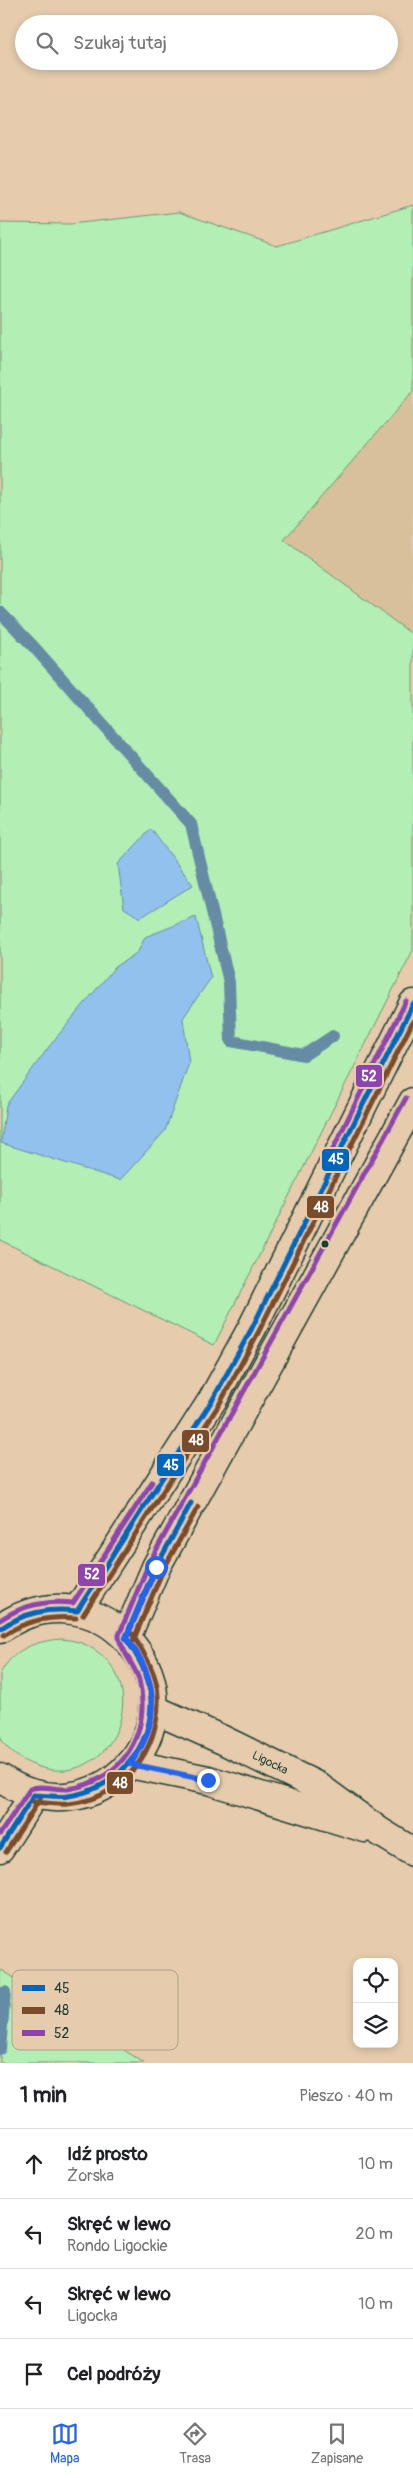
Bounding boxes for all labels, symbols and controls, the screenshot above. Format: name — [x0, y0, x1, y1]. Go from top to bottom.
search box — [15, 15, 398, 70]
icon: search — [33, 29, 61, 57]
text: Szukaj tutaj — [73, 31, 167, 55]
line badge: 52 — [355, 1064, 383, 1088]
text: 52 — [361, 1068, 377, 1085]
line badge: 45 — [321, 1148, 350, 1172]
text: 45 — [328, 1151, 344, 1168]
line badge: 48 — [306, 1195, 335, 1219]
text: 48 — [313, 1199, 329, 1216]
unlabelled marker — [320, 1239, 330, 1249]
line badge: 48 — [181, 1429, 210, 1453]
text: 48 — [188, 1432, 204, 1449]
line badge: 45 — [156, 1453, 185, 1477]
text: 45 — [163, 1457, 179, 1474]
route start — [145, 1556, 168, 1579]
line badge: 52 — [77, 1563, 106, 1587]
text: 52 — [84, 1566, 100, 1583]
street label: Ligocka — [250, 1748, 291, 1778]
route end — [197, 1769, 220, 1792]
line badge: 48 — [106, 1771, 134, 1795]
text: 48 — [112, 1775, 128, 1792]
map controls — [353, 1958, 398, 2048]
button: locate — [353, 1958, 398, 2003]
legend — [12, 1970, 178, 2050]
text: 45 — [54, 1980, 70, 1997]
text: 48 — [54, 2002, 69, 2019]
button: layers — [353, 2003, 398, 2048]
text: 52 — [54, 2025, 70, 2042]
text: 1 min — [20, 2082, 67, 2109]
text: Pieszo · 40 m — [299, 2086, 393, 2106]
text: Idź prosto — [67, 2142, 148, 2166]
icon: ahead — [20, 2150, 48, 2178]
text: 10 m — [358, 2154, 393, 2174]
text: Żorska — [67, 2166, 114, 2186]
text: Skręć w lewo — [67, 2212, 171, 2236]
icon: left — [20, 2220, 48, 2248]
text: 20 m — [355, 2224, 393, 2244]
text: Rondo Ligockie — [67, 2236, 167, 2256]
text: Skręć w lewo — [67, 2282, 171, 2306]
icon: left — [20, 2290, 48, 2318]
text: 10 m — [358, 2294, 393, 2314]
text: Ligocka — [67, 2306, 118, 2326]
icon: arrive — [20, 2360, 48, 2388]
text: Cel podróży — [67, 2362, 160, 2386]
tab: Mapa — [50, 2420, 80, 2467]
tab: Trasa — [179, 2420, 211, 2467]
tab: Zapisane — [311, 2420, 363, 2467]

